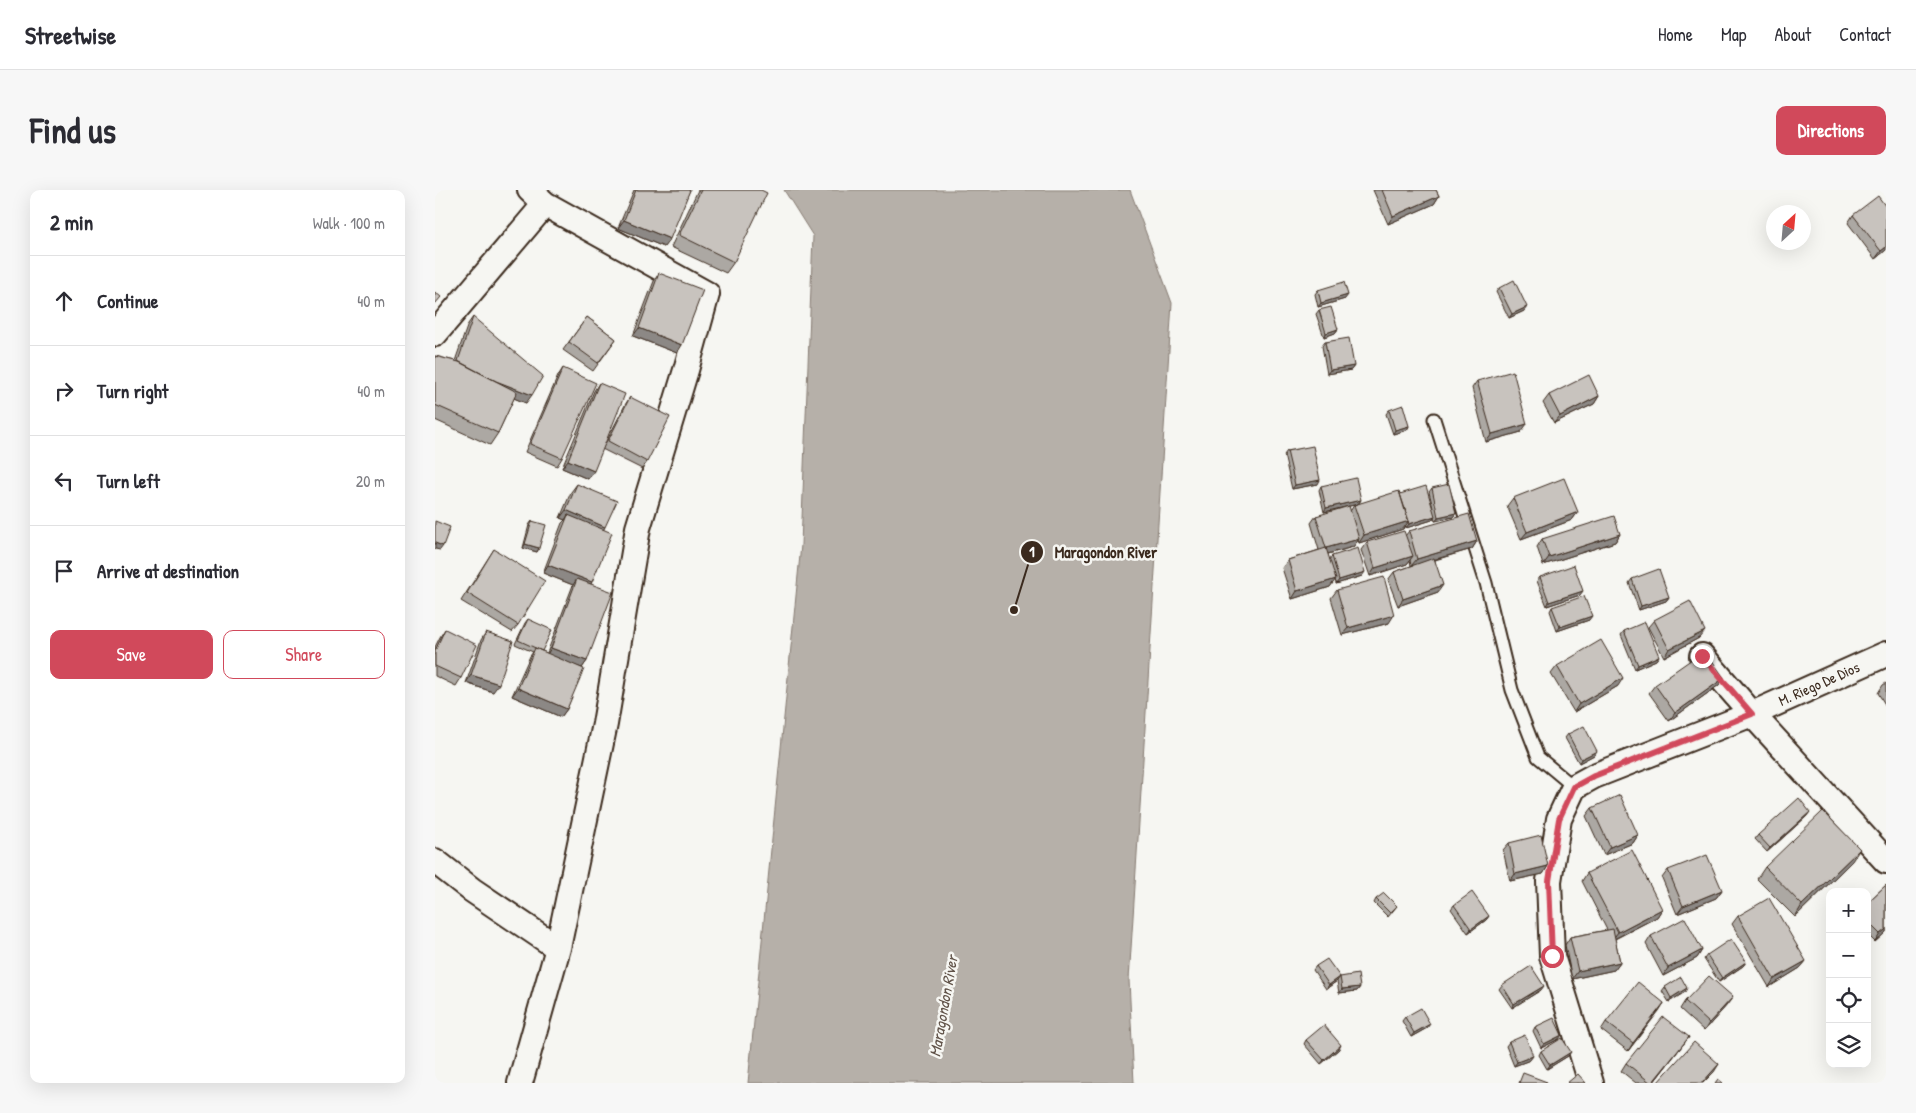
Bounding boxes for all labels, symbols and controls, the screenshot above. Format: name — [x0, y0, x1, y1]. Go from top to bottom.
text: Streetwise — [25, 19, 116, 51]
text: Home — [1658, 22, 1693, 47]
text: Map — [1721, 22, 1746, 47]
text: About — [1774, 22, 1811, 47]
text: Contact — [1839, 22, 1891, 47]
button: Directions — [1776, 106, 1886, 155]
text: Find us — [30, 107, 116, 154]
north arrow — [1766, 205, 1811, 250]
text: 2 min — [50, 208, 93, 237]
text: Walk · 100 m — [313, 212, 385, 234]
icon: ahead — [50, 287, 78, 315]
text: Continue — [97, 288, 158, 314]
text: 40 m — [357, 290, 385, 312]
icon: right — [50, 377, 78, 405]
text: Turn right — [97, 378, 168, 404]
text: 40 m — [357, 380, 385, 402]
icon: left — [50, 467, 78, 495]
text: Turn left — [97, 468, 160, 494]
text: 20 m — [356, 470, 385, 492]
callout: Maragondon River — [1020, 537, 1167, 568]
text: 1 — [1029, 541, 1035, 562]
text: Maragondon River — [1055, 541, 1158, 564]
icon: arrive — [50, 557, 78, 585]
text: Arrive at destination — [97, 558, 239, 584]
button: Save — [50, 630, 213, 679]
button: Share — [223, 630, 385, 679]
route end — [1691, 645, 1714, 668]
street label: M. Riego De Dios — [1775, 656, 1863, 711]
map controls — [1826, 888, 1871, 1068]
button: + — [1826, 888, 1871, 933]
button: − — [1826, 933, 1871, 978]
route start — [1541, 945, 1564, 968]
water label: Maragondon River — [923, 952, 963, 1058]
button: locate — [1826, 978, 1871, 1023]
button: layers — [1826, 1023, 1871, 1068]

